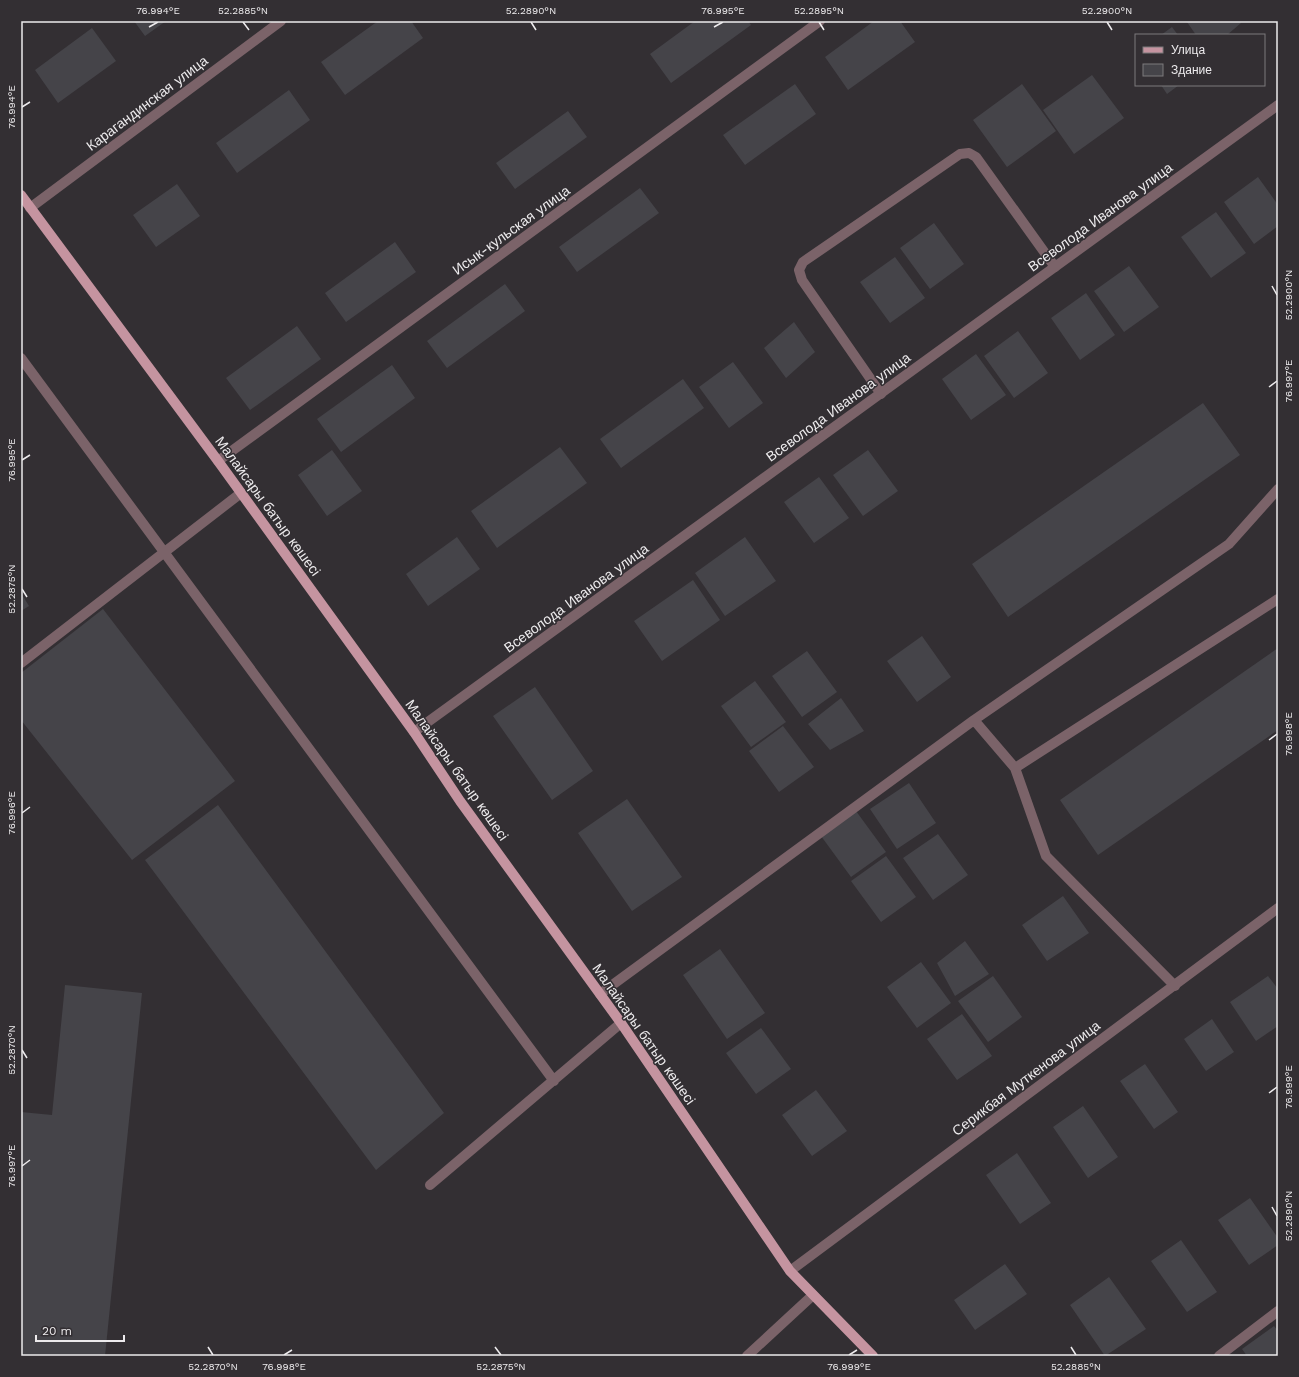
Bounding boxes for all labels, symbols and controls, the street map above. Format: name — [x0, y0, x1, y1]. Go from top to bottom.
text: 76.994°E — [136, 5, 180, 16]
text: 52.2885°N — [218, 5, 268, 16]
text: 52.2890°N — [506, 5, 556, 16]
text: 76.995°E — [701, 5, 745, 16]
text: 52.2895°N — [794, 5, 844, 16]
text: 52.2900°N — [1082, 5, 1132, 16]
legend — [1135, 34, 1265, 86]
text: Улица — [1171, 43, 1205, 57]
street label: Карагандинская улица — [83, 52, 211, 154]
text: Здание — [1171, 63, 1212, 77]
text: 76.994°E — [6, 85, 17, 129]
street label: Всеволода Иванова улица — [1025, 159, 1175, 275]
street label: Исык-кульская улица — [449, 182, 573, 278]
text: 52.2900°N — [1283, 270, 1294, 320]
street label: Всеволода Иванова улица — [763, 349, 913, 465]
text: 76.997°E — [1283, 360, 1294, 402]
street label: Малайсары батыр көшесі — [212, 433, 324, 579]
text: 76.995°E — [6, 438, 17, 482]
street label: Всеволода Иванова улица — [501, 540, 651, 656]
text: 52.2875°N — [6, 564, 17, 614]
street label: Малайсары батыр көшесі — [402, 697, 512, 843]
text: 76.998°E — [1283, 712, 1294, 756]
text: 76.996°E — [6, 791, 17, 835]
street label: Малайсары батыр көшесі — [589, 961, 699, 1107]
street label: Серикбая Муткенова улица — [949, 1017, 1103, 1139]
text: 52.2870°N — [6, 1025, 17, 1075]
text: 76.999°E — [1283, 1065, 1294, 1109]
text: 76.997°E — [6, 1145, 17, 1187]
text: 52.2890°N — [1283, 1191, 1294, 1241]
scale bar — [36, 1317, 124, 1343]
text: 20 m — [42, 1324, 72, 1338]
text: 52.2870°N — [188, 1361, 238, 1372]
text: 76.998°E — [262, 1361, 306, 1372]
text: 52.2875°N — [476, 1361, 526, 1372]
text: 76.999°E — [827, 1361, 871, 1372]
text: 52.2885°N — [1051, 1361, 1101, 1372]

